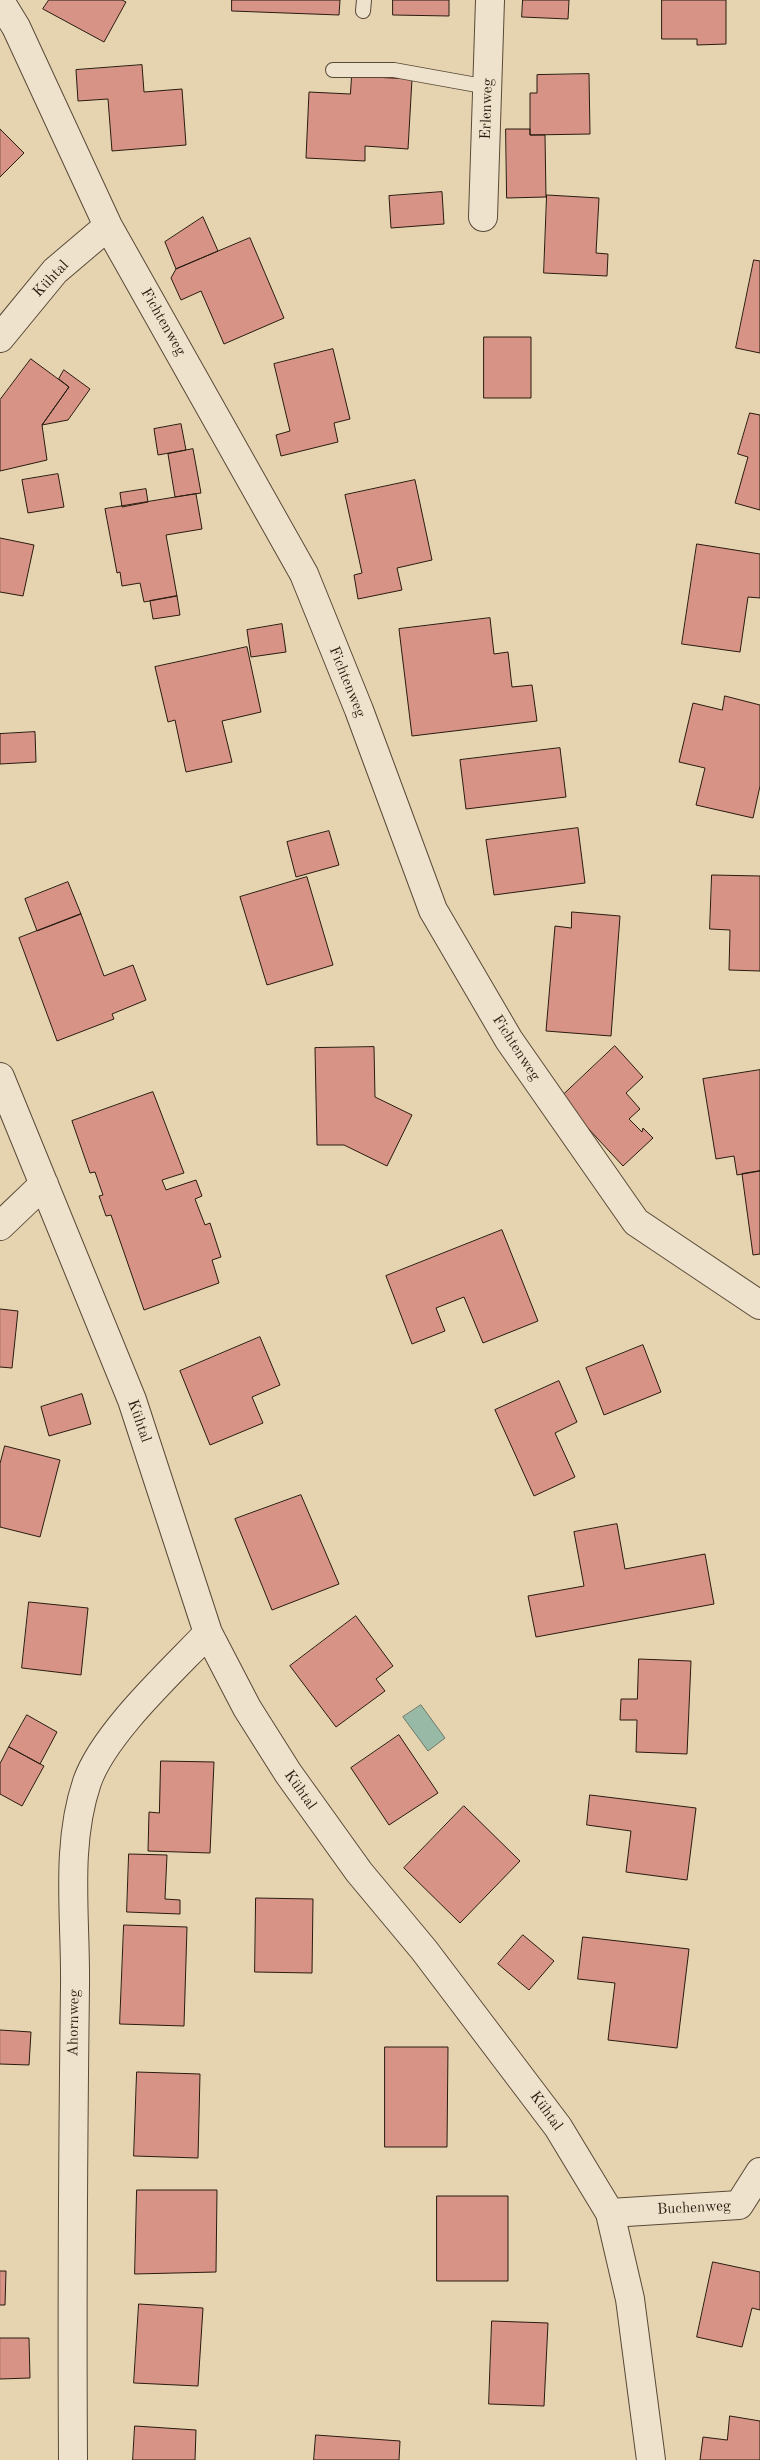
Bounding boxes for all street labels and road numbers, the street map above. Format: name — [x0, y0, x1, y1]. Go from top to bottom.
street label: Erlenweg — [477, 78, 497, 140]
street label: Kühtal — [29, 257, 73, 301]
street label: Fichtenweg — [136, 285, 190, 359]
street label: Fichtenweg — [325, 644, 369, 720]
street label: Fichtenweg — [488, 1012, 544, 1084]
street label: Kühtal — [123, 1397, 155, 1445]
street label: Kühtal — [280, 1767, 320, 1813]
street label: Ahornweg — [64, 1989, 84, 2057]
street label: Kühtal — [526, 2088, 566, 2134]
street label: Buchenweg — [657, 2197, 731, 2219]

